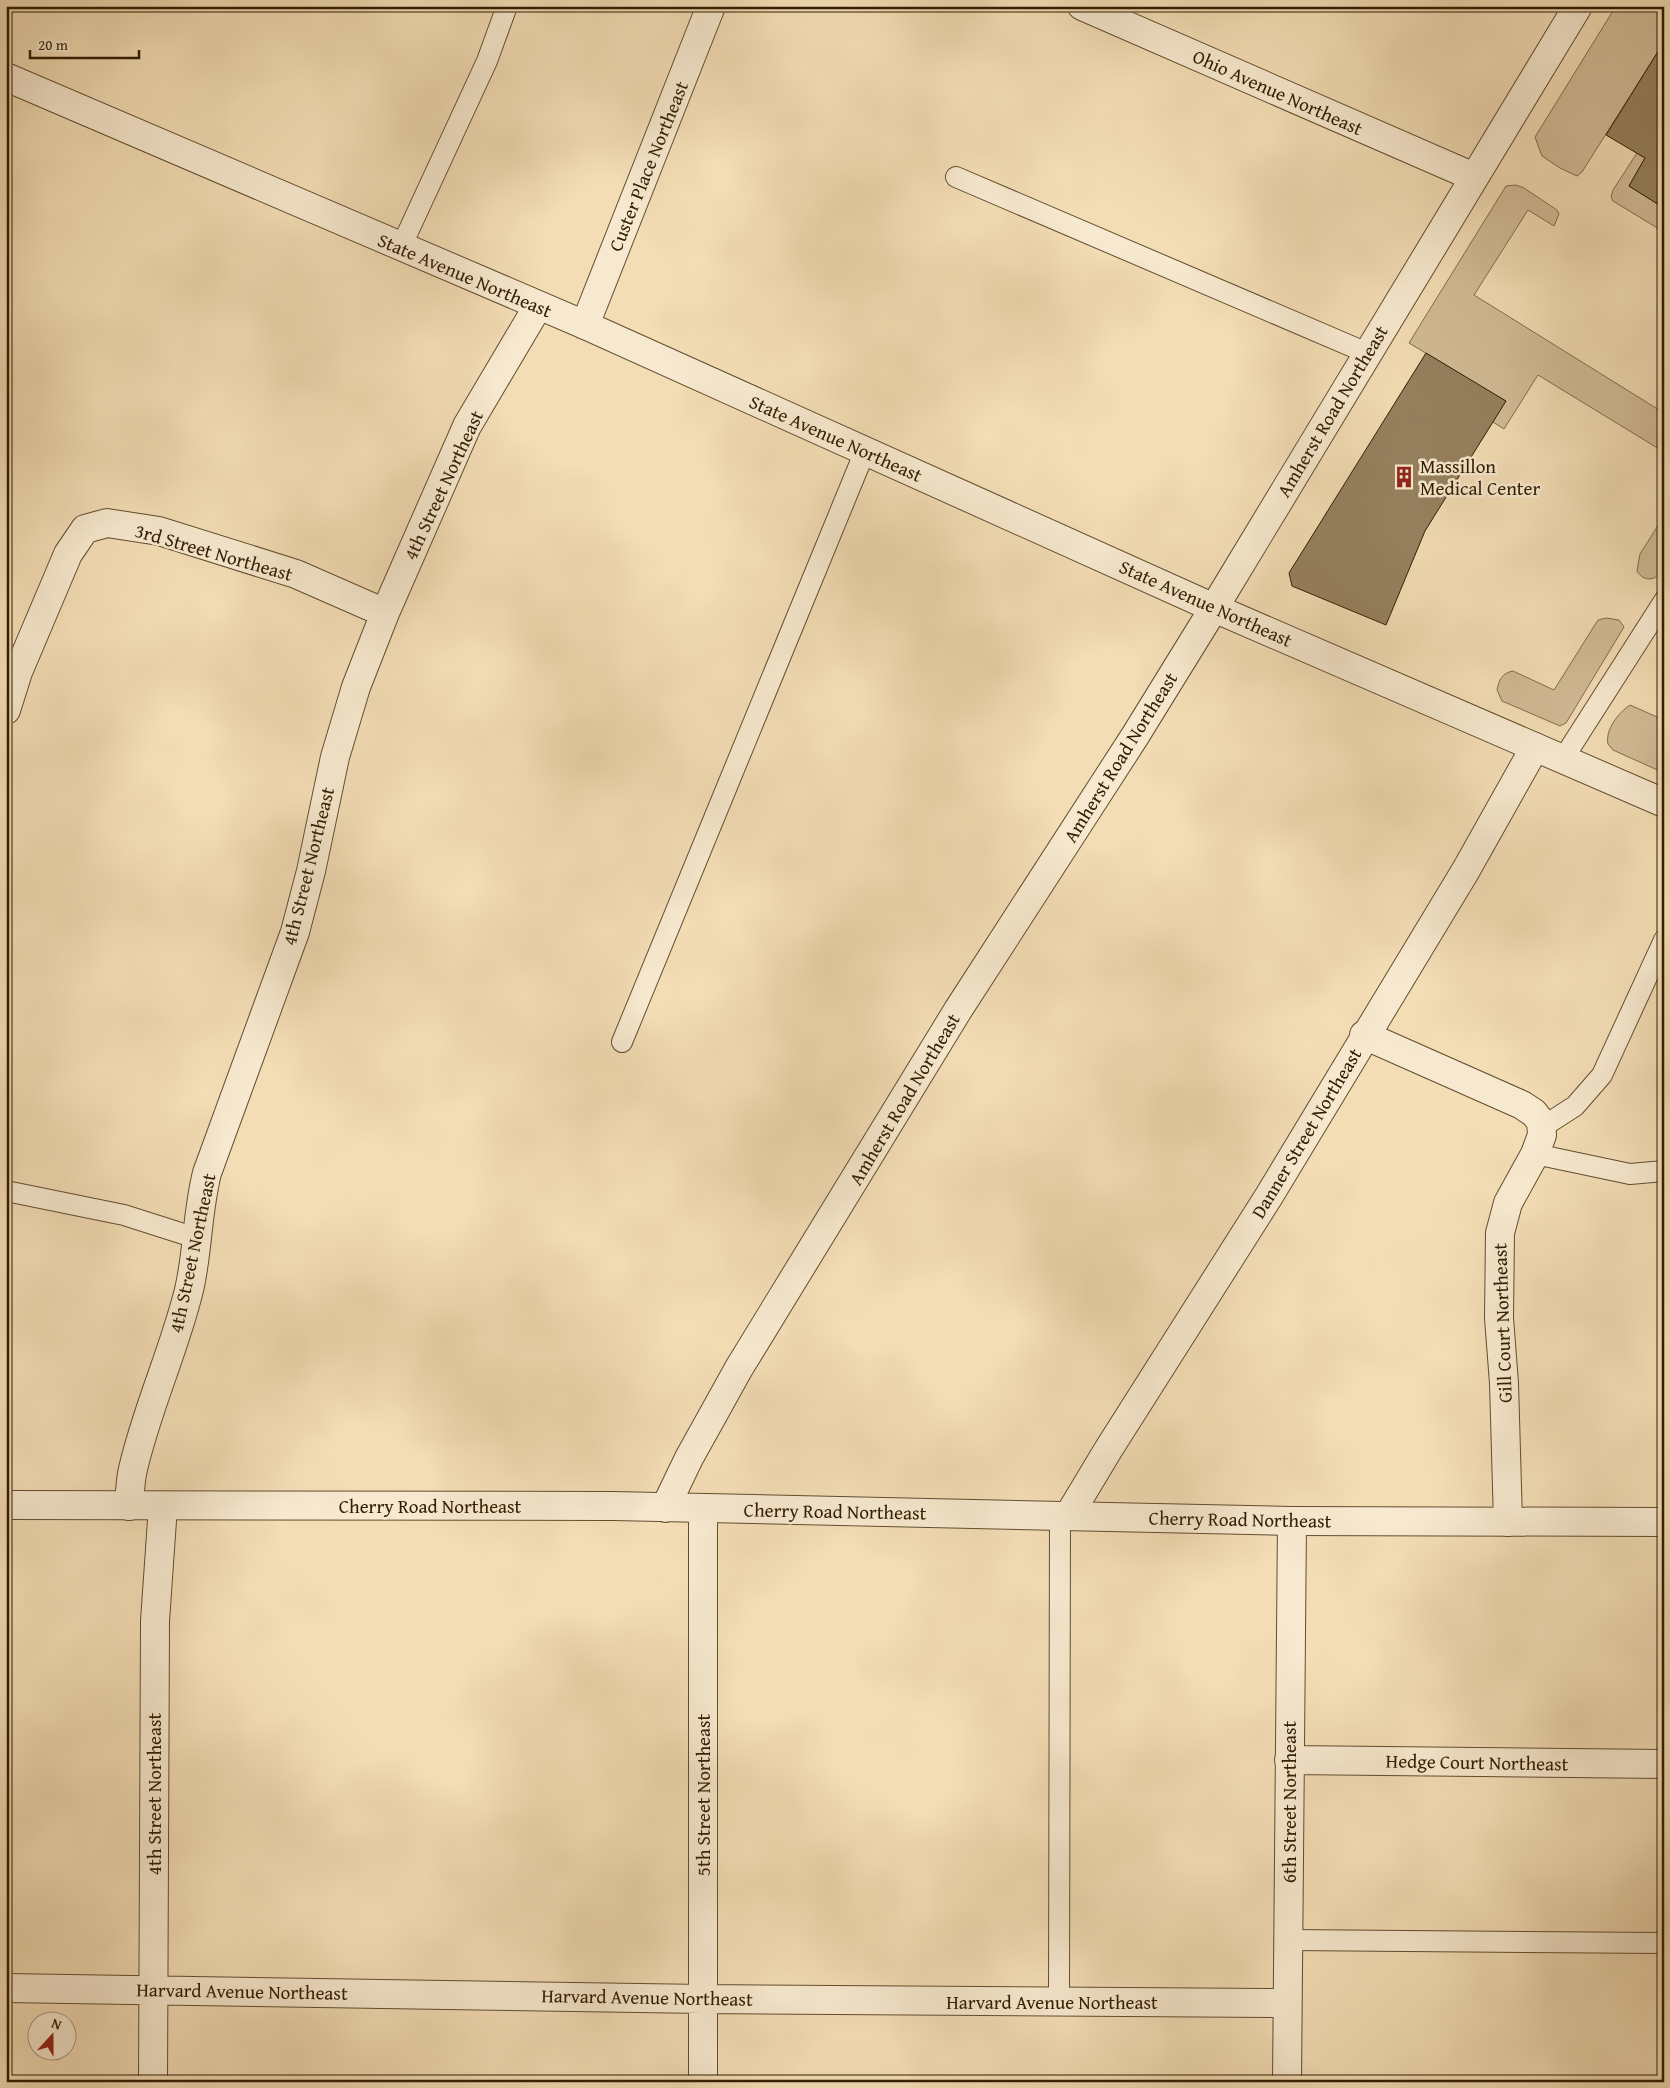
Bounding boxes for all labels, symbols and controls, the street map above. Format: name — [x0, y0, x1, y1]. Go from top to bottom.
scale bar — [30, 28, 139, 60]
text: 20 m — [38, 34, 69, 55]
street label: Ohio Avenue Northeast — [1189, 42, 1368, 142]
street label: Custer Place Northeast — [601, 76, 695, 255]
street label: State Avenue Northeast — [374, 226, 557, 324]
street label: Amherst Road Northeast — [1269, 319, 1395, 502]
street label: State Avenue Northeast — [745, 387, 927, 489]
street label: 4th Street Northeast — [396, 405, 490, 565]
place label: Massillon Medical Center — [1420, 452, 1540, 502]
building icon: Massillon Medical Center — [1391, 464, 1417, 490]
street label: 3rd Street Northeast — [132, 516, 296, 588]
street label: State Avenue Northeast — [1115, 552, 1297, 654]
street label: Amherst Road Northeast — [1056, 666, 1184, 848]
street label: 4th Street Northeast — [275, 784, 341, 948]
street label: Amherst Road Northeast — [841, 1007, 967, 1190]
street label: Danner Street Northeast — [1244, 1042, 1368, 1224]
street label: 4th Street Northeast — [161, 1170, 223, 1335]
street label: Gill Court Northeast — [1485, 1242, 1519, 1403]
street label: Cherry Road Northeast — [339, 1492, 522, 1520]
street label: Cherry Road Northeast — [743, 1495, 927, 1527]
street label: Cherry Road Northeast — [1148, 1503, 1332, 1535]
street label: 4th Street Northeast — [140, 1712, 168, 1875]
street label: 5th Street Northeast — [689, 1713, 717, 1876]
street label: 6th Street Northeast — [1275, 1720, 1303, 1883]
street label: Hedge Court Northeast — [1385, 1746, 1569, 1778]
street label: Harvard Avenue Northeast — [136, 1975, 348, 2007]
street label: Harvard Avenue Northeast — [541, 1981, 753, 2013]
street label: Harvard Avenue Northeast — [946, 1988, 1158, 2016]
north arrow — [28, 2010, 78, 2060]
text: N — [49, 2013, 65, 2035]

